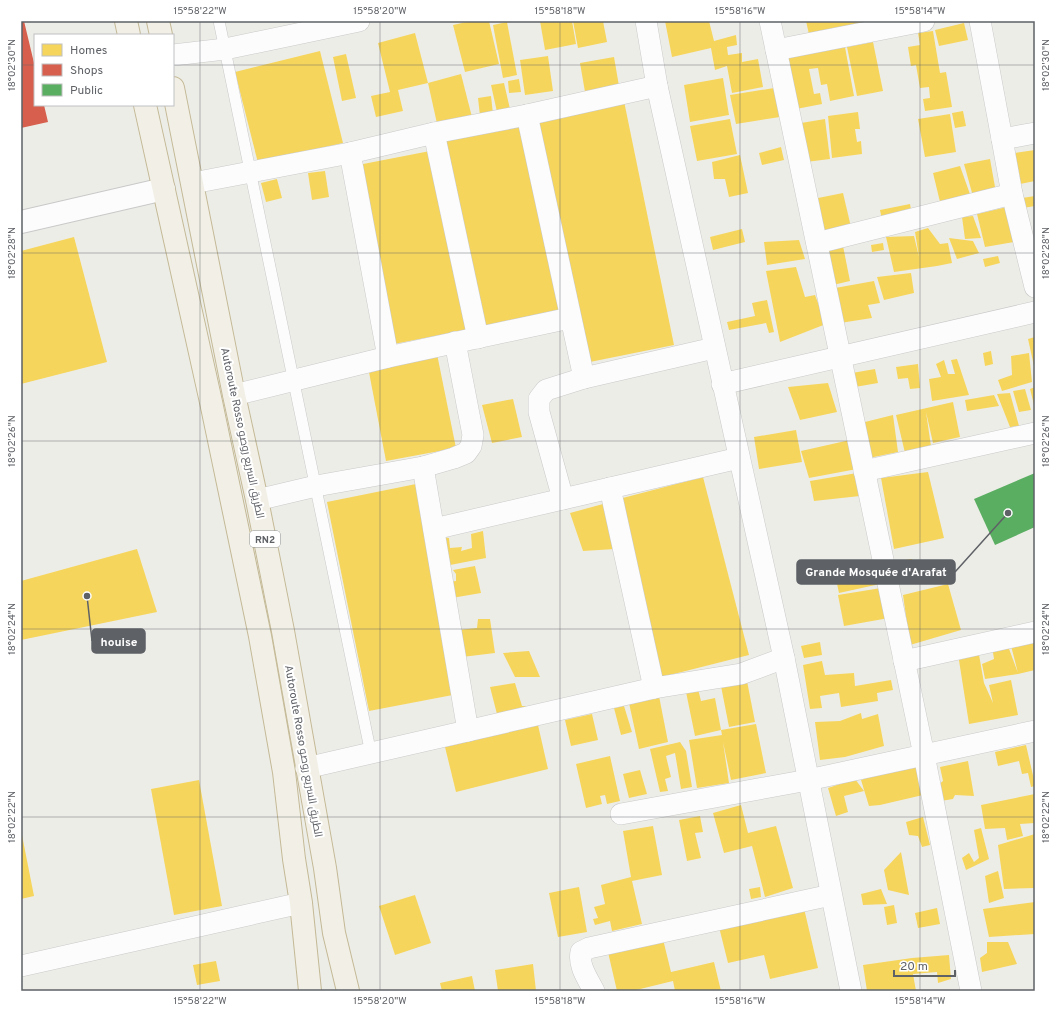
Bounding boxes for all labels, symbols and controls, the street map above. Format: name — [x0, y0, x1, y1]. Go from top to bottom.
text: 15°58'22"W — [173, 5, 227, 18]
text: 15°58'20"W — [353, 5, 407, 18]
text: 15°58'18"W — [535, 5, 585, 18]
text: 15°58'16"W — [715, 5, 765, 18]
text: 15°58'14"W — [895, 5, 945, 18]
legend — [34, 34, 174, 106]
text: 18°02'30"N — [6, 39, 19, 91]
text: 18°02'30"N — [1040, 39, 1053, 91]
text: Homes — [70, 43, 107, 59]
text: Shops — [70, 63, 103, 79]
text: Public — [70, 83, 103, 99]
text: 18°02'28"N — [6, 227, 19, 279]
text: 18°02'28"N — [1040, 227, 1053, 279]
street label: Autoroute Rosso الطريق السريع روصو — [217, 346, 267, 520]
text: 18°02'26"N — [6, 415, 19, 467]
text: 18°02'26"N — [1040, 415, 1053, 467]
road number: RN2 — [250, 531, 280, 547]
callout: Grande Mosquée d'Arafat — [797, 560, 955, 584]
text: Grande Mosquée d'Arafat — [805, 565, 947, 581]
text: 18°02'24"N — [6, 603, 19, 655]
text: 18°02'24"N — [1040, 603, 1053, 655]
callout: houise — [92, 629, 145, 653]
text: houise — [101, 635, 138, 651]
street label: Autoroute Rosso الطريق السريع روصو — [281, 664, 325, 838]
text: 18°02'22"N — [6, 791, 19, 843]
text: 18°02'22"N — [1040, 791, 1053, 843]
scale bar — [894, 952, 955, 978]
text: 20 m — [900, 959, 928, 975]
text: 15°58'22"W — [173, 995, 227, 1008]
text: 15°58'20"W — [353, 995, 407, 1008]
text: 15°58'18"W — [535, 995, 585, 1008]
text: 15°58'16"W — [715, 995, 765, 1008]
text: 15°58'14"W — [895, 995, 945, 1008]

